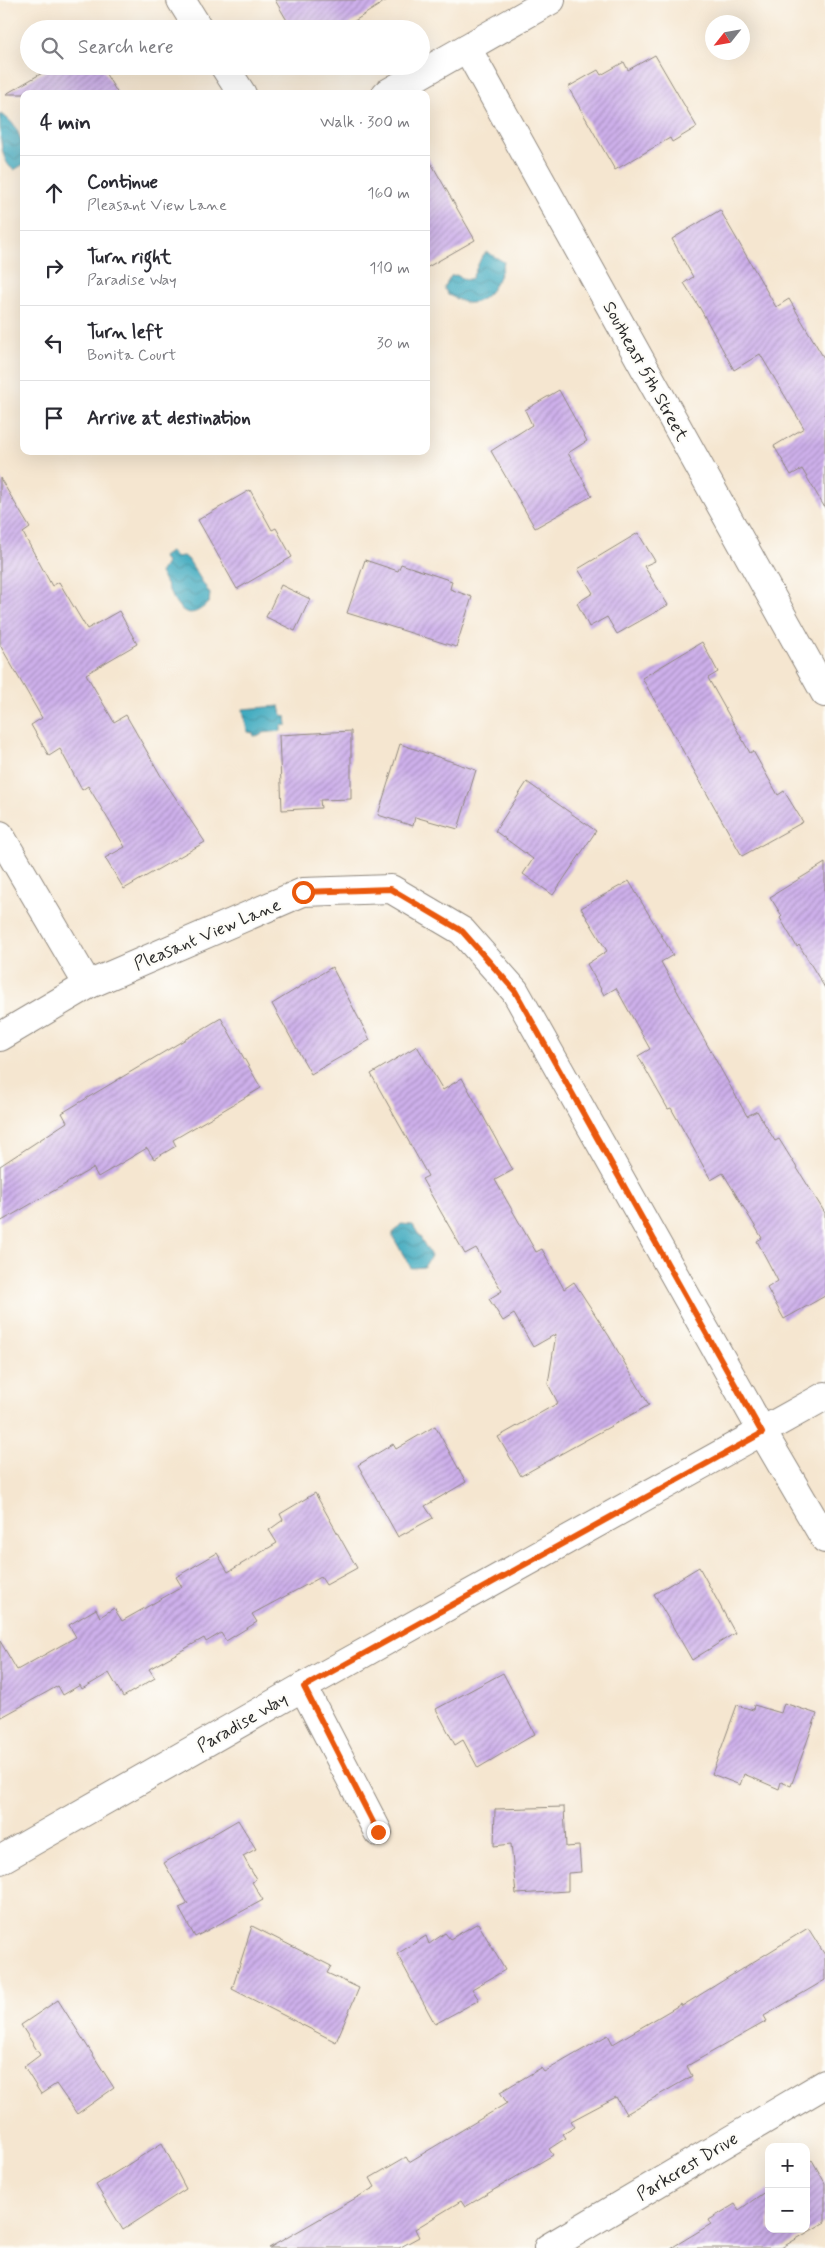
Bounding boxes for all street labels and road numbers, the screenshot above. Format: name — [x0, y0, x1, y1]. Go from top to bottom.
street label: Southeast 5th Street — [597, 297, 694, 446]
street label: Pleasant View Lane — [130, 893, 285, 977]
street label: Paradise Way — [193, 1687, 292, 1758]
street label: Parkcrest Drive — [632, 2127, 743, 2207]

